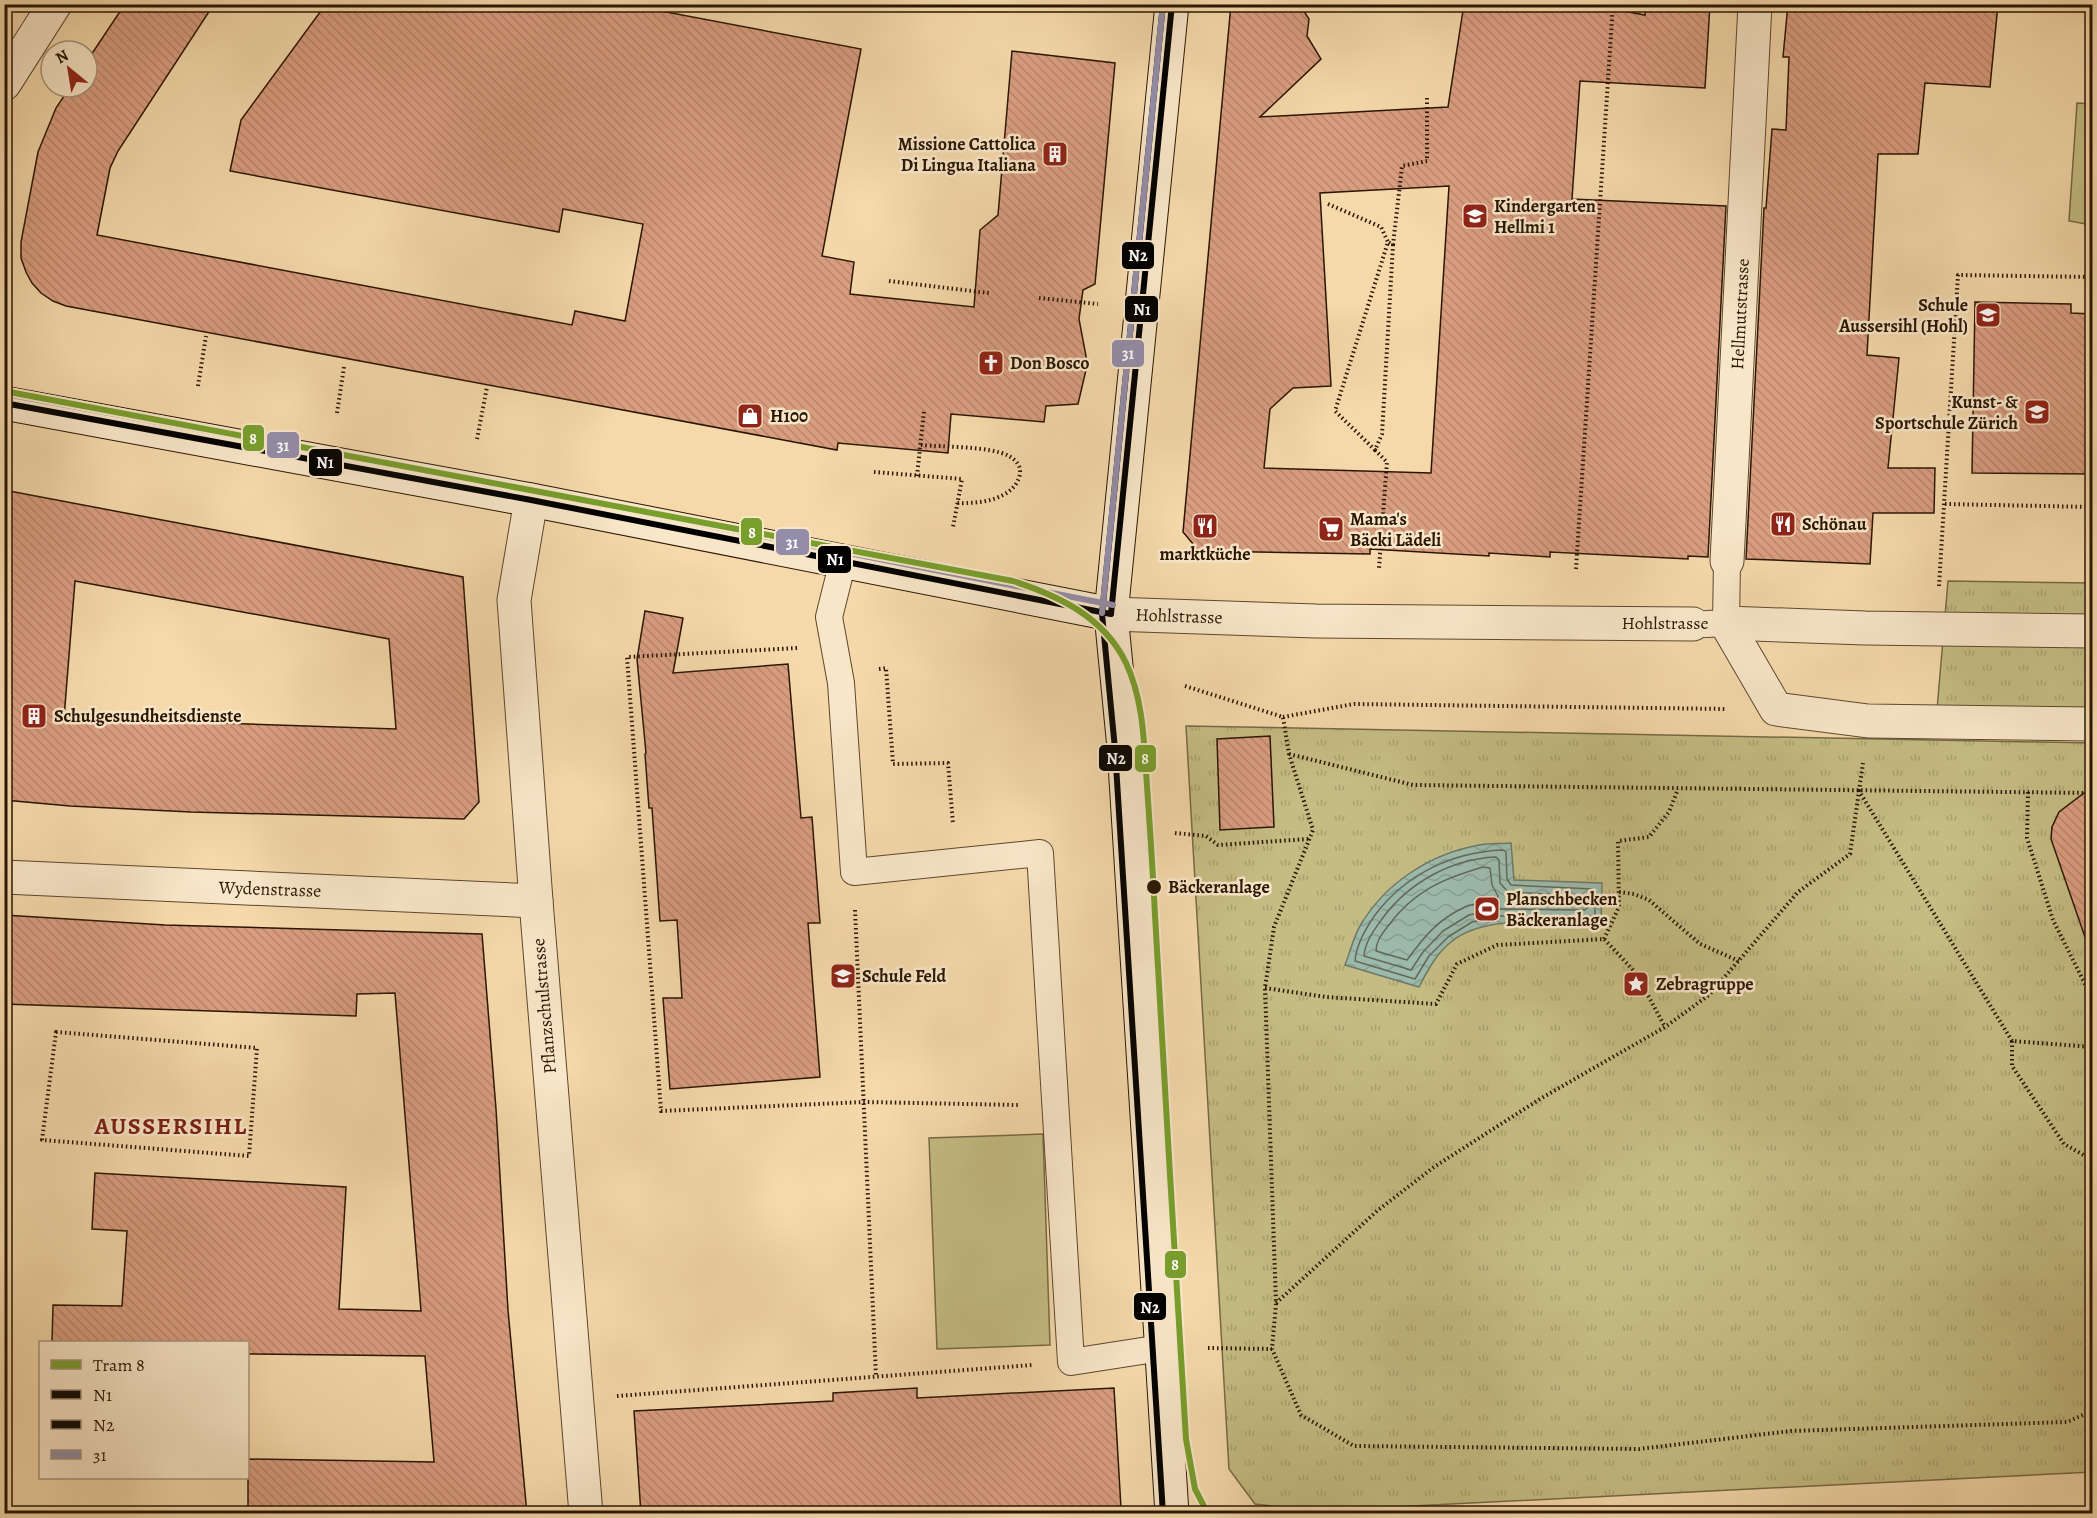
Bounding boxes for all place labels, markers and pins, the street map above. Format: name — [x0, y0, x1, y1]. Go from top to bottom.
place label: Missione Cattolica Di Lingua Italiana — [898, 132, 1036, 177]
building icon: Missione Cattolica Di Lingua Italiana — [1040, 139, 1070, 169]
place label: Kindergarten Hellmi 1 — [1494, 194, 1596, 239]
school or university icon: Kindergarten Hellmi 1 — [1460, 201, 1490, 231]
place label: Schule Aussersihl (Hohl) — [1838, 293, 1968, 338]
school or university icon: Schule Aussersihl (Hohl) — [1973, 300, 2003, 330]
church icon: Don Bosco — [976, 348, 1006, 378]
place label: Don Bosco — [1010, 351, 1090, 375]
place label: Kunst- & Sportschule Zürich — [1875, 390, 2018, 435]
school or university icon: Kunst- & Sportschule Zürich — [2022, 397, 2052, 427]
shop icon: H100 — [735, 401, 765, 431]
place label: H100 — [770, 404, 808, 428]
place label: Mama's Bäcki Lädeli — [1350, 507, 1441, 552]
restaurant icon: Schönau — [1768, 509, 1798, 539]
restaurant icon: marktküche — [1190, 511, 1220, 541]
place label: Schönau — [1802, 512, 1867, 536]
supermarket icon: Mama's Bäcki Lädeli — [1316, 514, 1346, 544]
place label: marktküche — [1159, 542, 1251, 566]
building icon: Schulgesundheitsdienste — [19, 701, 49, 731]
place label: Schulgesundheitsdienste — [54, 704, 241, 728]
place label: Bäckeranlage — [1168, 875, 1270, 899]
marker: Bäckeranlage — [1145, 878, 1163, 896]
place label: Planschbecken Bäckeranlage — [1506, 887, 1617, 932]
sports icon: Planschbecken Bäckeranlage — [1472, 894, 1502, 924]
school or university icon: Schule Feld — [828, 961, 858, 991]
place label: Schule Feld — [862, 964, 947, 988]
place icon: Zebragruppe — [1621, 969, 1651, 999]
place label: Zebragruppe — [1656, 972, 1754, 996]

